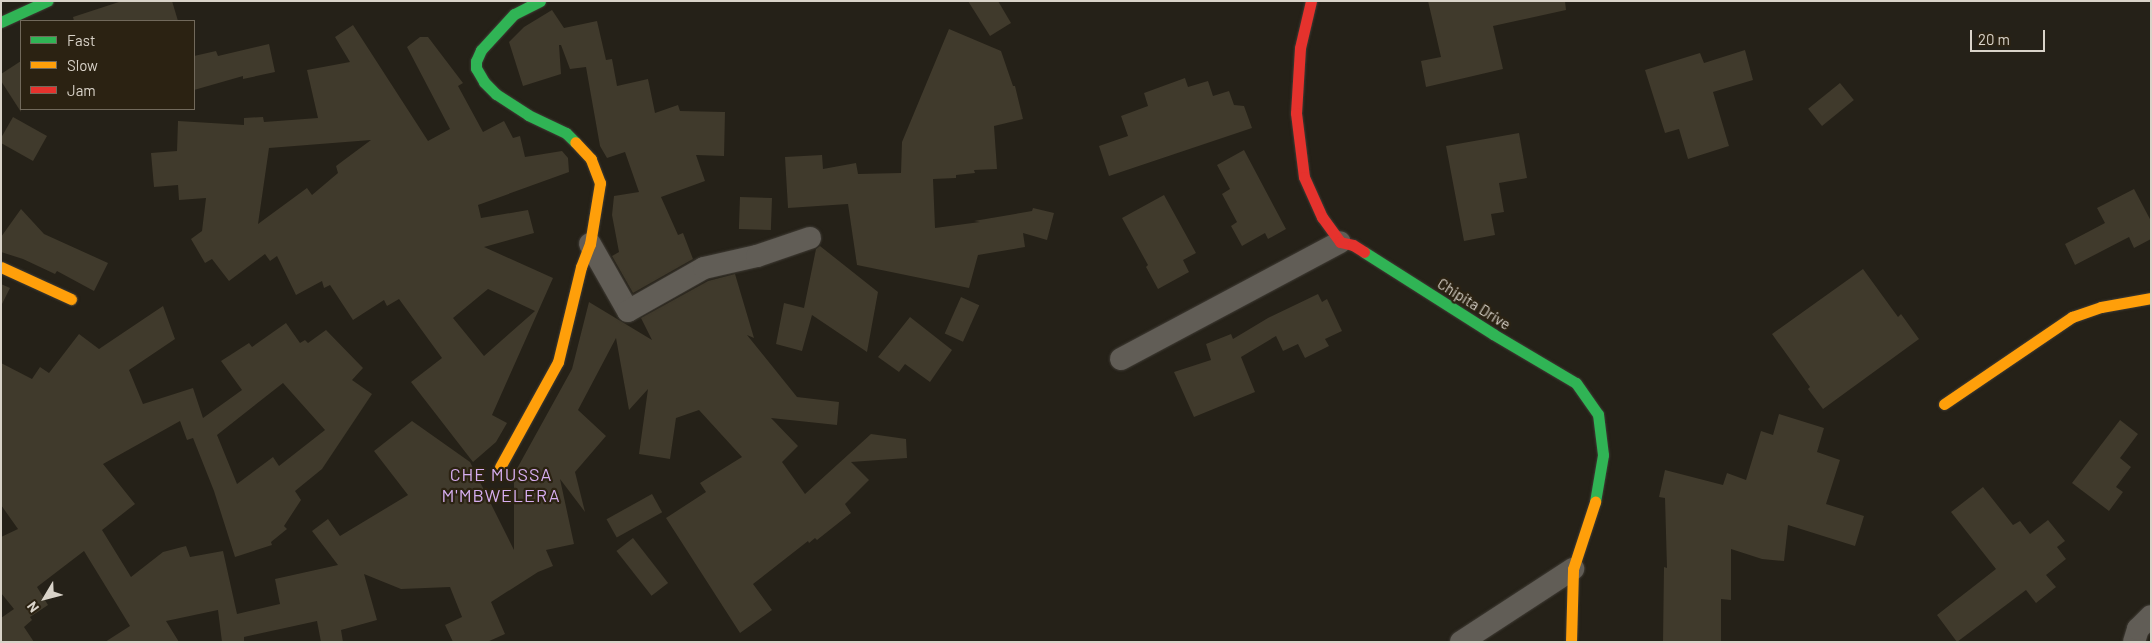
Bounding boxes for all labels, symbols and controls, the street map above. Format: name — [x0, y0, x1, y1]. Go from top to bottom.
legend — [20, 20, 195, 110]
scale bar — [1972, 20, 2047, 52]
text: 20 m — [1978, 30, 2010, 48]
text: Fast — [67, 31, 95, 49]
text: Slow — [67, 56, 98, 74]
text: Jam — [67, 81, 96, 99]
street label: Chipita Drive — [1434, 274, 1514, 334]
district label: CHE MUSSA M'MBWELERA — [440, 464, 562, 506]
north arrow — [20, 573, 70, 623]
text: N — [23, 598, 42, 616]

